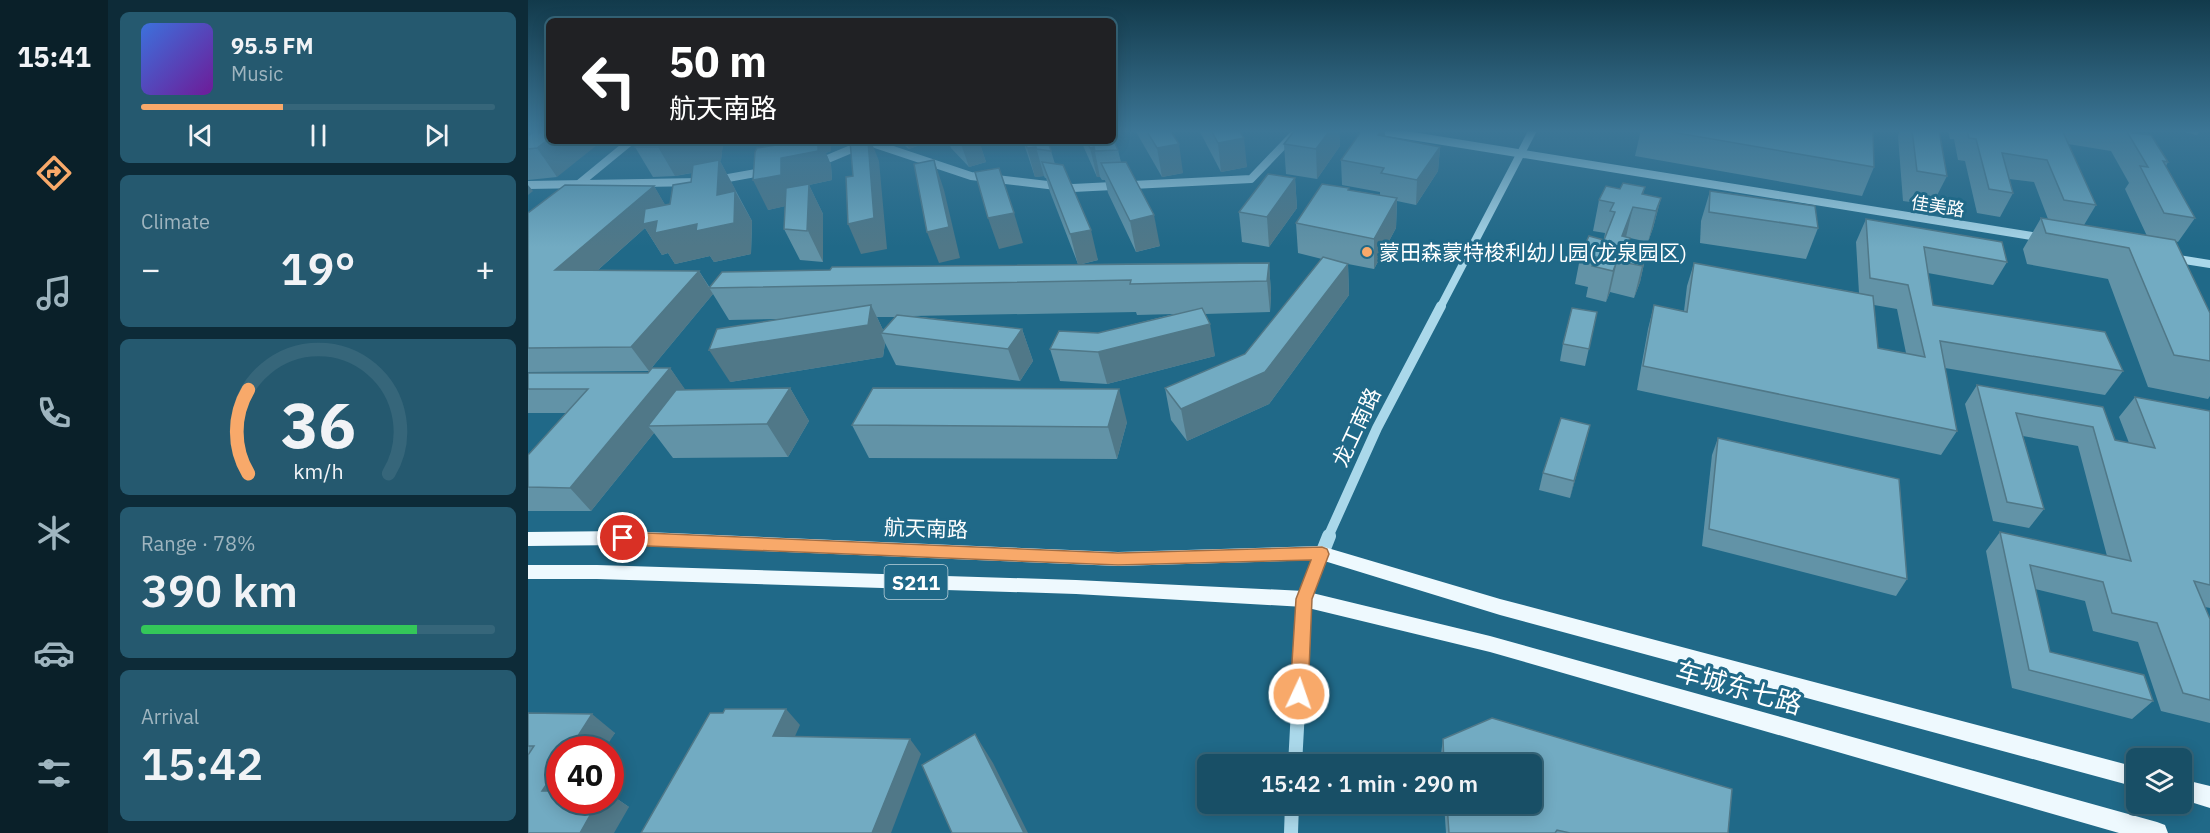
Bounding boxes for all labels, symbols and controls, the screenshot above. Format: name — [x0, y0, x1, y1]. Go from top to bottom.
text: 95.5 FM — [231, 31, 314, 60]
text: 50 m — [669, 34, 767, 89]
text: 15:41 — [17, 39, 91, 74]
icon: left — [570, 42, 648, 120]
text: Music — [231, 60, 283, 87]
text: 航天南路 — [669, 90, 777, 125]
icon: previous — [184, 119, 217, 152]
icon: pause — [302, 119, 335, 152]
icon: next — [420, 119, 453, 152]
icon: directions — [33, 152, 75, 194]
street label: 佳美路 — [1910, 190, 1966, 222]
text: Climate — [141, 208, 210, 235]
place label: 蒙田森蒙特梭利幼儿园(龙泉园区) — [1379, 238, 1687, 266]
text: 19° — [280, 239, 356, 297]
marker: 蒙田森蒙特梭利幼儿园(龙泉园区) — [1360, 245, 1374, 259]
text: − — [141, 247, 161, 290]
text: + — [475, 247, 495, 290]
icon: music — [33, 272, 75, 314]
street label: 龙工南路 — [1326, 383, 1386, 471]
text: 36 — [281, 384, 355, 465]
icon: phone — [33, 392, 75, 434]
text: km/h — [293, 457, 343, 485]
icon: climate — [33, 512, 75, 554]
pin — [597, 512, 648, 563]
street label: 航天南路 — [884, 513, 968, 543]
icon: arrive — [606, 521, 639, 554]
text: Range · 78% — [141, 530, 256, 557]
text: 390 km — [141, 561, 298, 619]
road number: S211 — [884, 565, 948, 599]
icon: car — [33, 632, 75, 674]
street label: 车城东七路 — [1672, 653, 1806, 721]
position arrow — [1267, 662, 1331, 726]
text: Arrival — [141, 703, 199, 730]
text: 15:42 — [141, 734, 263, 792]
speed limit sign: 40 — [546, 736, 624, 814]
map controls — [2126, 748, 2192, 814]
button: layers — [2126, 748, 2192, 814]
icon: filters — [33, 752, 75, 794]
text: 15:42 · 1 min · 290 m — [1261, 769, 1478, 798]

